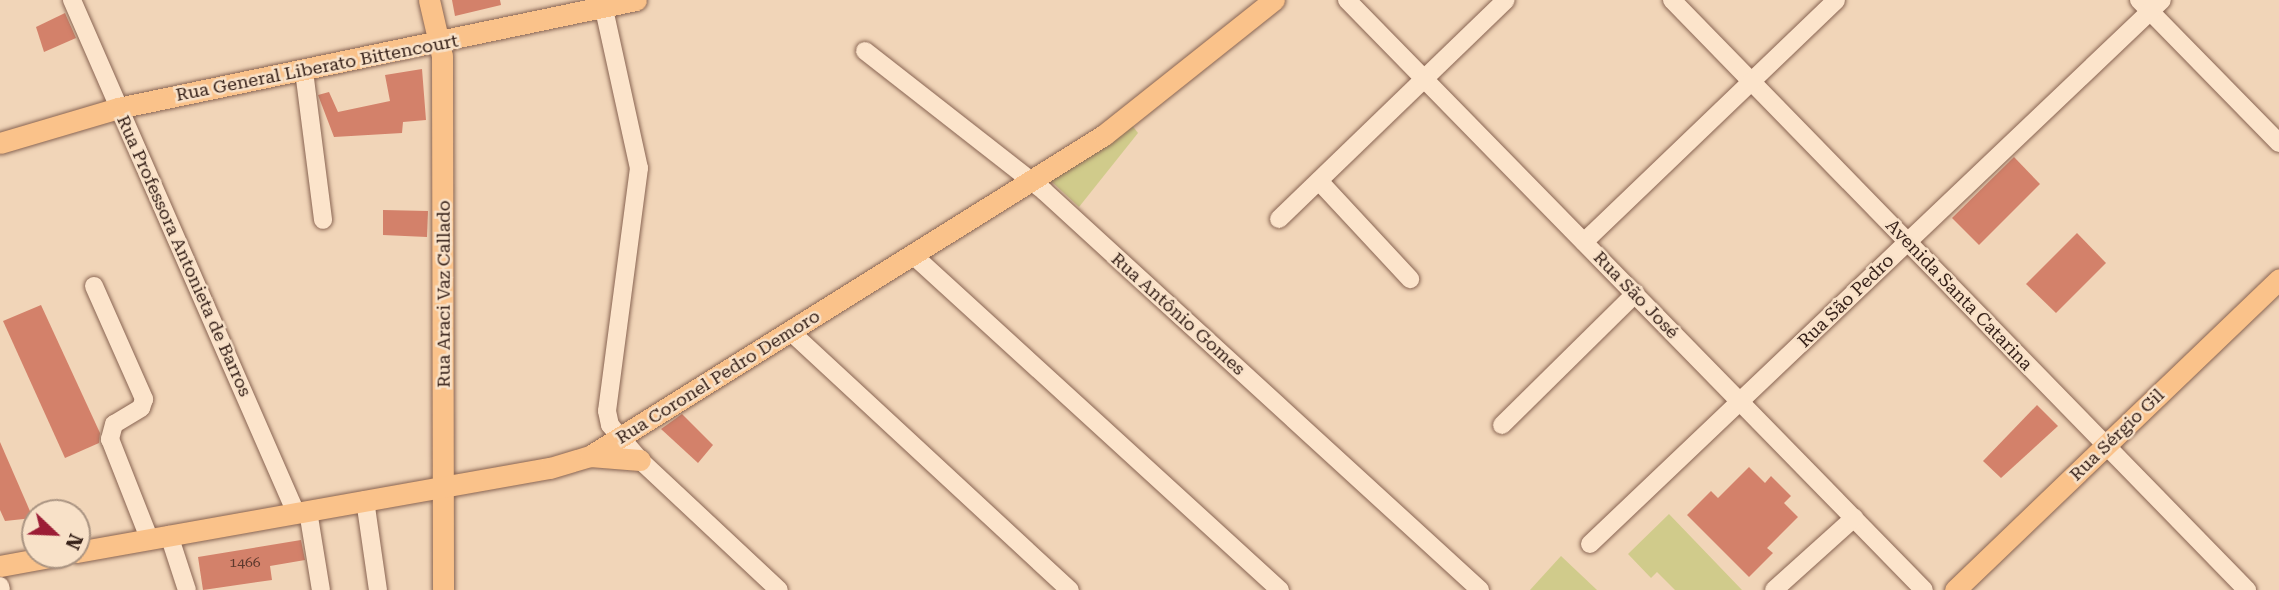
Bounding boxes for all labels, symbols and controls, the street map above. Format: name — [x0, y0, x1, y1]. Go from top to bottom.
street label: Rua General Liberato Bittencourt — [174, 30, 460, 106]
street label: Rua Professora Antonieta de Barros — [112, 112, 256, 400]
street label: Rua Araci Vaz Callado — [433, 200, 455, 388]
street label: Avenida Santa Catarina — [1881, 215, 2037, 375]
street label: Rua São José — [1589, 247, 1683, 343]
street label: Rua Antônio Gomes — [1107, 248, 1249, 380]
street label: Rua São Pedro — [1793, 250, 1899, 352]
street label: Rua Coronel Pedro Demoro — [612, 305, 824, 449]
street label: Rua Sérgio Gil — [2065, 385, 2169, 485]
north arrow — [21, 499, 91, 569]
text: N — [61, 530, 87, 553]
house number: 1466 — [229, 554, 261, 570]

